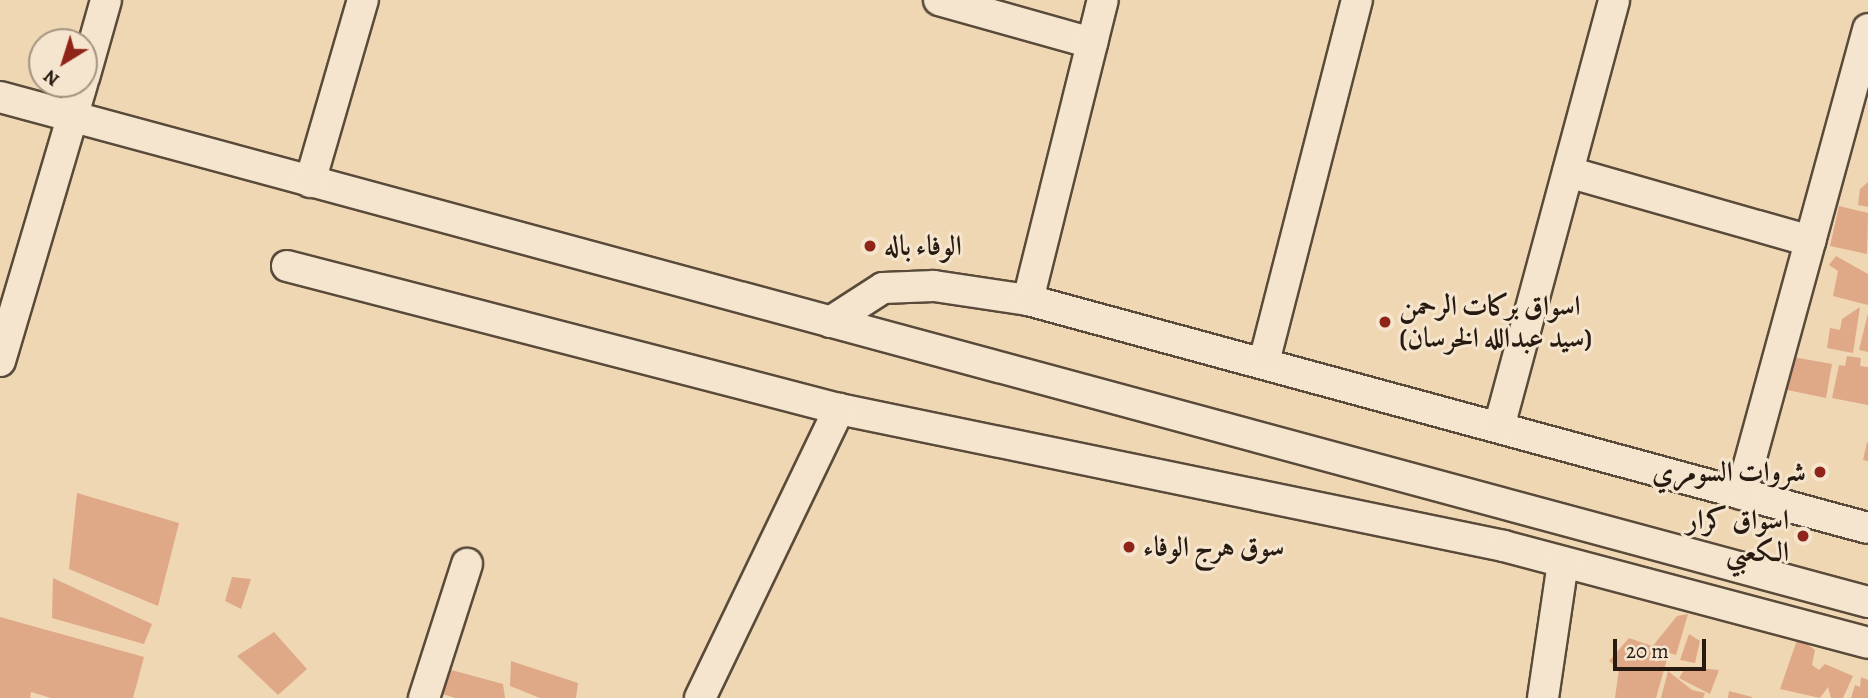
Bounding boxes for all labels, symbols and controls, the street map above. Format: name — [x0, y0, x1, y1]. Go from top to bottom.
north arrow — [28, 28, 98, 98]
text: N — [38, 63, 65, 92]
place label: الوفاء باله — [884, 229, 962, 263]
marker: الوفاء باله — [862, 238, 878, 254]
place label: اسواق بركات الرحمن (سيد عبدالله الخرسان) — [1399, 289, 1592, 355]
marker: اسواق بركات الرحمن (سيد عبدالله الخرسان) — [1377, 314, 1393, 330]
place label: شروات السومري — [1652, 455, 1806, 489]
marker: شروات السومري — [1812, 464, 1828, 480]
place label: اسواق كرار الكعبي — [1686, 503, 1789, 569]
marker: اسواق كرار الكعبي — [1795, 528, 1811, 544]
place label: سوق هرج الوفاء — [1143, 530, 1284, 564]
marker: سوق هرج الوفاء — [1121, 539, 1137, 555]
scale bar — [1616, 624, 1709, 668]
text: 20 m — [1626, 637, 1669, 665]

